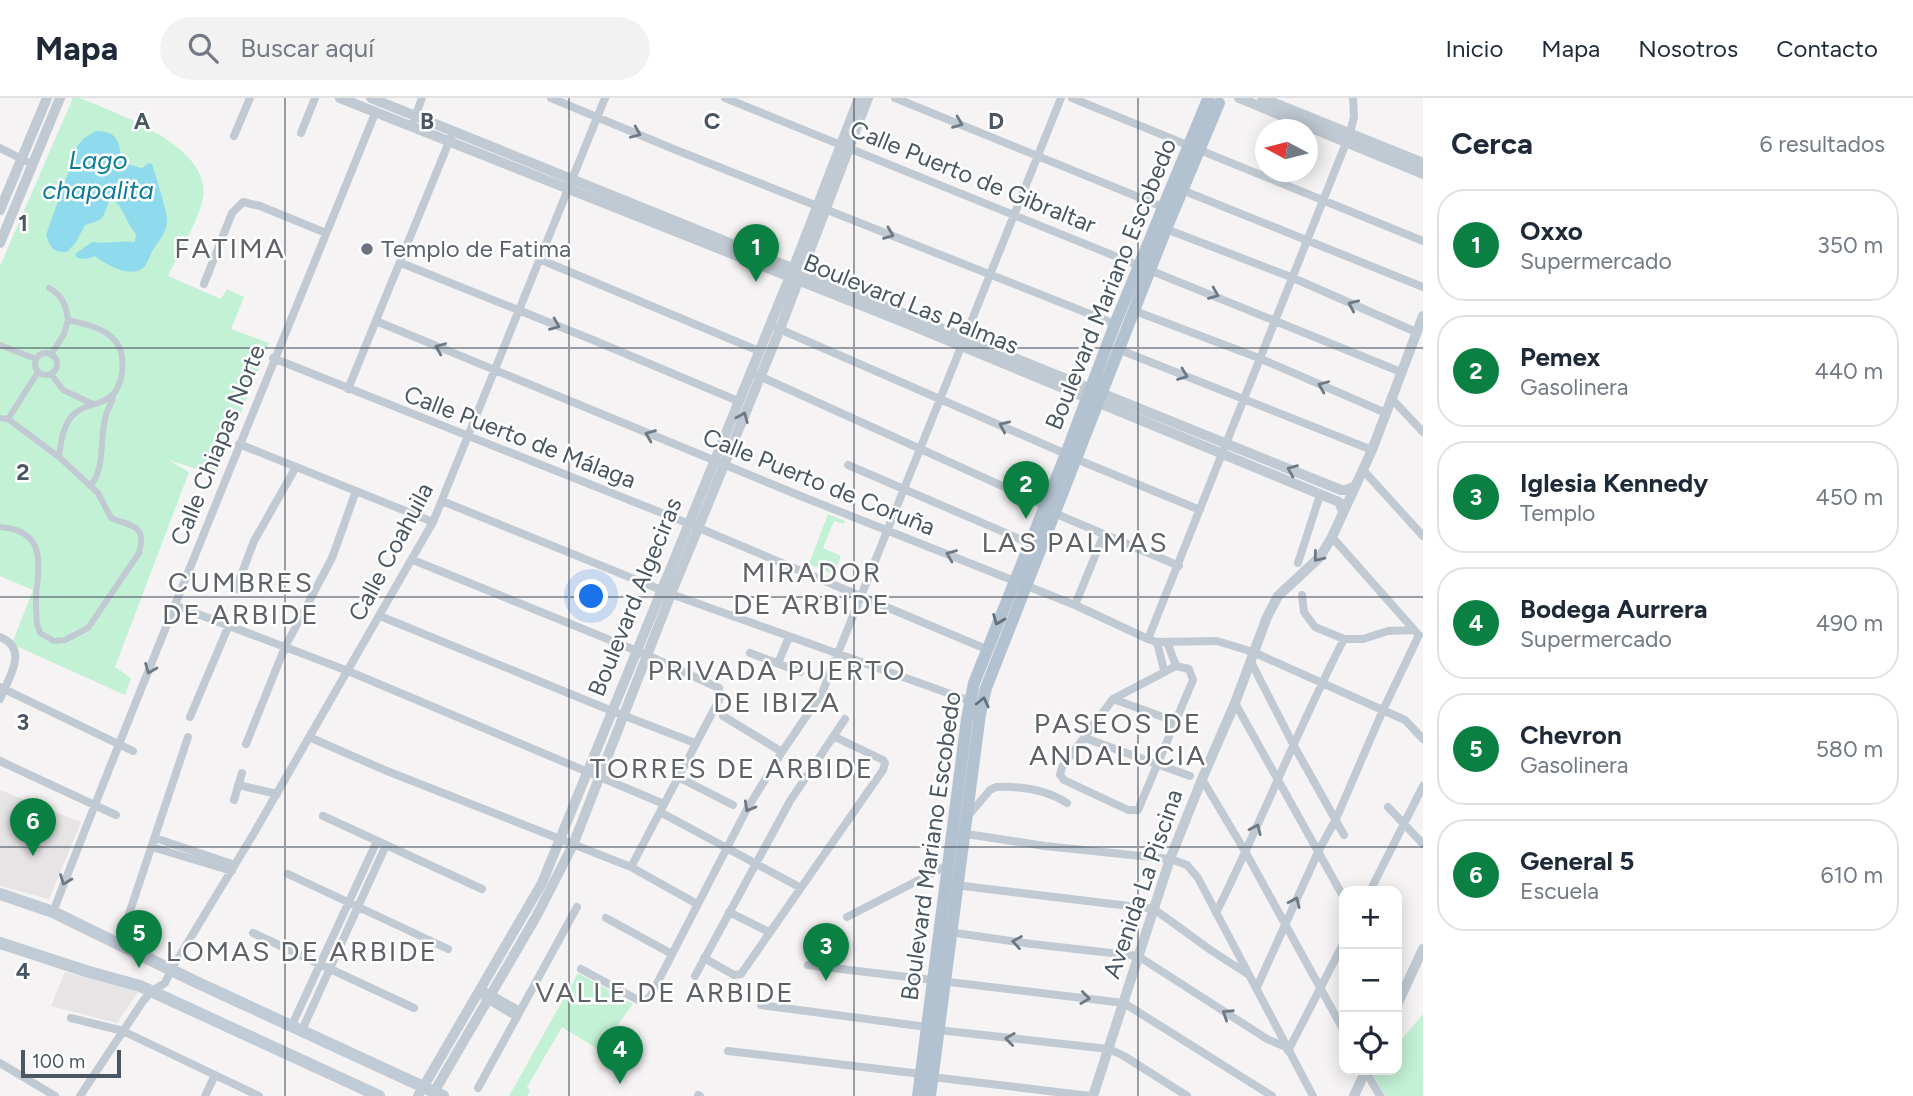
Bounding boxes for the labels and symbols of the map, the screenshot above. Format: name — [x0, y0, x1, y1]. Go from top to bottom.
text: A — [134, 107, 151, 135]
text: B — [420, 107, 434, 135]
text: C — [704, 107, 721, 135]
text: D — [988, 107, 1004, 135]
street label: Calle Puerto de Gibraltar — [846, 114, 1100, 239]
one-way arrow — [952, 115, 964, 129]
north arrow — [1255, 119, 1318, 182]
one-way arrow — [630, 125, 642, 139]
street label: Boulevard Mariano Escobedo — [1039, 134, 1182, 434]
water label: Lago chapalita — [42, 144, 154, 206]
text: 1 — [18, 209, 28, 237]
pin: 1 — [733, 224, 779, 282]
one-way arrow — [883, 226, 895, 240]
district label: FATIMA — [174, 231, 286, 265]
place label: Templo de Fatima — [381, 234, 571, 263]
marker: Templo de Fatima — [359, 241, 375, 257]
street label: Boulevard Las Palmas — [799, 247, 1023, 360]
one-way arrow — [1207, 286, 1219, 300]
one-way arrow — [1348, 299, 1360, 313]
one-way arrow — [548, 316, 560, 330]
street label: Calle Chiapas Norte — [164, 340, 271, 549]
one-way arrow — [435, 342, 447, 356]
one-way arrow — [1177, 366, 1189, 380]
street label: Calle Puerto de Málaga — [400, 379, 640, 494]
one-way arrow — [1318, 380, 1330, 394]
one-way arrow — [735, 412, 749, 424]
one-way arrow — [999, 420, 1011, 434]
street label: Calle Puerto de Coruña — [699, 422, 940, 541]
one-way arrow — [645, 429, 657, 443]
text: 2 — [16, 458, 30, 486]
pin: 2 — [1003, 461, 1049, 519]
one-way arrow — [1286, 465, 1298, 479]
street label: Calle Coahuila — [342, 478, 439, 626]
street label: Boulevard Algeciras — [581, 493, 688, 700]
district label: LAS PALMAS — [981, 525, 1169, 559]
one-way arrow — [945, 549, 958, 563]
one-way arrow — [1314, 549, 1326, 562]
district label: MIRADOR DE ARBIDE — [733, 555, 891, 621]
district label: CUMBRES DE ARBIDE — [162, 565, 320, 631]
your location — [574, 579, 608, 613]
one-way arrow — [992, 614, 1006, 626]
district label: PRIVADA PUERTO DE IBIZA — [648, 653, 906, 719]
one-way arrow — [144, 662, 158, 674]
street label: Boulevard Mariano Escobedo — [894, 690, 967, 1002]
one-way arrow — [974, 697, 989, 709]
district label: PASEOS DE ANDALUCIA — [1029, 706, 1207, 772]
text: 3 — [17, 708, 29, 736]
district label: TORRES DE ARBIDE — [590, 751, 874, 785]
street label: Avenida La Piscina — [1097, 786, 1188, 982]
pin: 6 — [10, 798, 56, 856]
one-way arrow — [744, 799, 757, 812]
one-way arrow — [1248, 824, 1262, 836]
one-way arrow — [60, 873, 74, 885]
one-way arrow — [1287, 897, 1301, 909]
pin: 5 — [116, 910, 162, 968]
pin: 3 — [803, 923, 849, 981]
district label: LOMAS DE ARBIDE — [166, 934, 438, 968]
one-way arrow — [1011, 935, 1023, 950]
text: 4 — [16, 957, 30, 985]
district label: VALLE DE ARBIDE — [535, 975, 795, 1009]
one-way arrow — [1080, 990, 1091, 1005]
one-way arrow — [1222, 1009, 1235, 1022]
pin: 4 — [597, 1026, 643, 1084]
one-way arrow — [1004, 1031, 1016, 1046]
scale bar — [21, 1047, 121, 1079]

